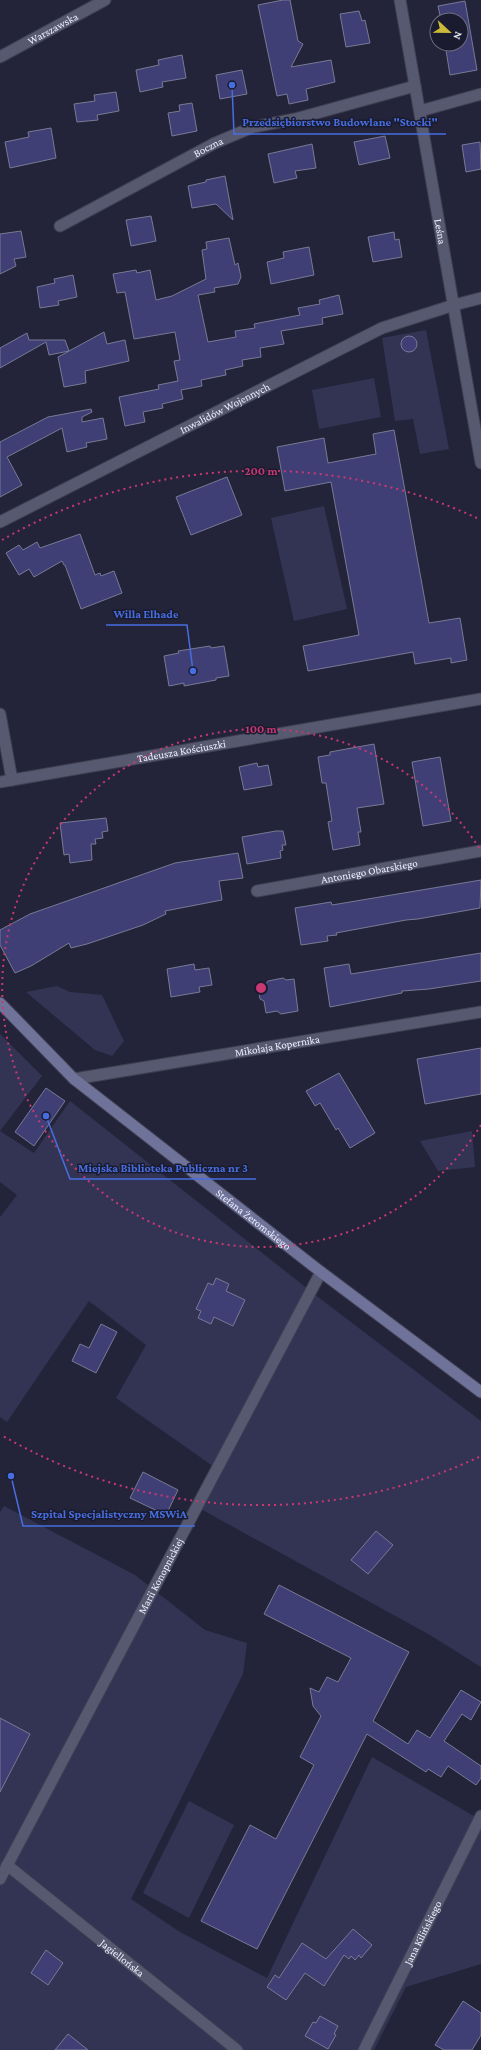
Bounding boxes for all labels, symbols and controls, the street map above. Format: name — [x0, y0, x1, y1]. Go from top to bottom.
street label: Warszawska — [26, 10, 80, 47]
north arrow — [429, 12, 469, 52]
text: N — [451, 30, 465, 42]
callout: Przedsiębiorstwo Budowlane "Stocki" — [234, 110, 446, 134]
text: Przedsiębiorstwo Budowlane "Stocki" — [242, 115, 438, 129]
street label: Boczna — [191, 134, 225, 159]
street label: Leśna — [432, 218, 449, 245]
street label: Inwalidów Wojennych — [178, 380, 272, 436]
text: 200 m — [244, 464, 278, 478]
callout: Willa Elhade — [106, 601, 187, 625]
text: Willa Elhade — [112, 607, 179, 621]
text: 100 m — [245, 722, 278, 736]
street label: Tadeusza Kościuszki — [136, 737, 227, 764]
street label: Antoniego Obarskiego — [320, 856, 419, 885]
centre of rings — [254, 981, 268, 995]
street label: Mikołaja Kopernika — [234, 1033, 321, 1058]
callout: Miejska Biblioteka Publiczna nr 3 — [70, 1155, 256, 1179]
text: Miejska Biblioteka Publiczna nr 3 — [78, 1161, 248, 1175]
street label: Stefana Żeromskiego — [214, 1186, 294, 1253]
callout: Szpital Specjalistyczny MSWiA — [23, 1502, 195, 1526]
text: Szpital Specjalistyczny MSWiA — [31, 1507, 188, 1521]
street label: Marii Konopnickiej — [135, 1536, 186, 1616]
street label: Jana Kilińskiego — [401, 1898, 444, 1968]
street label: Jagiellońska — [96, 1936, 147, 1979]

